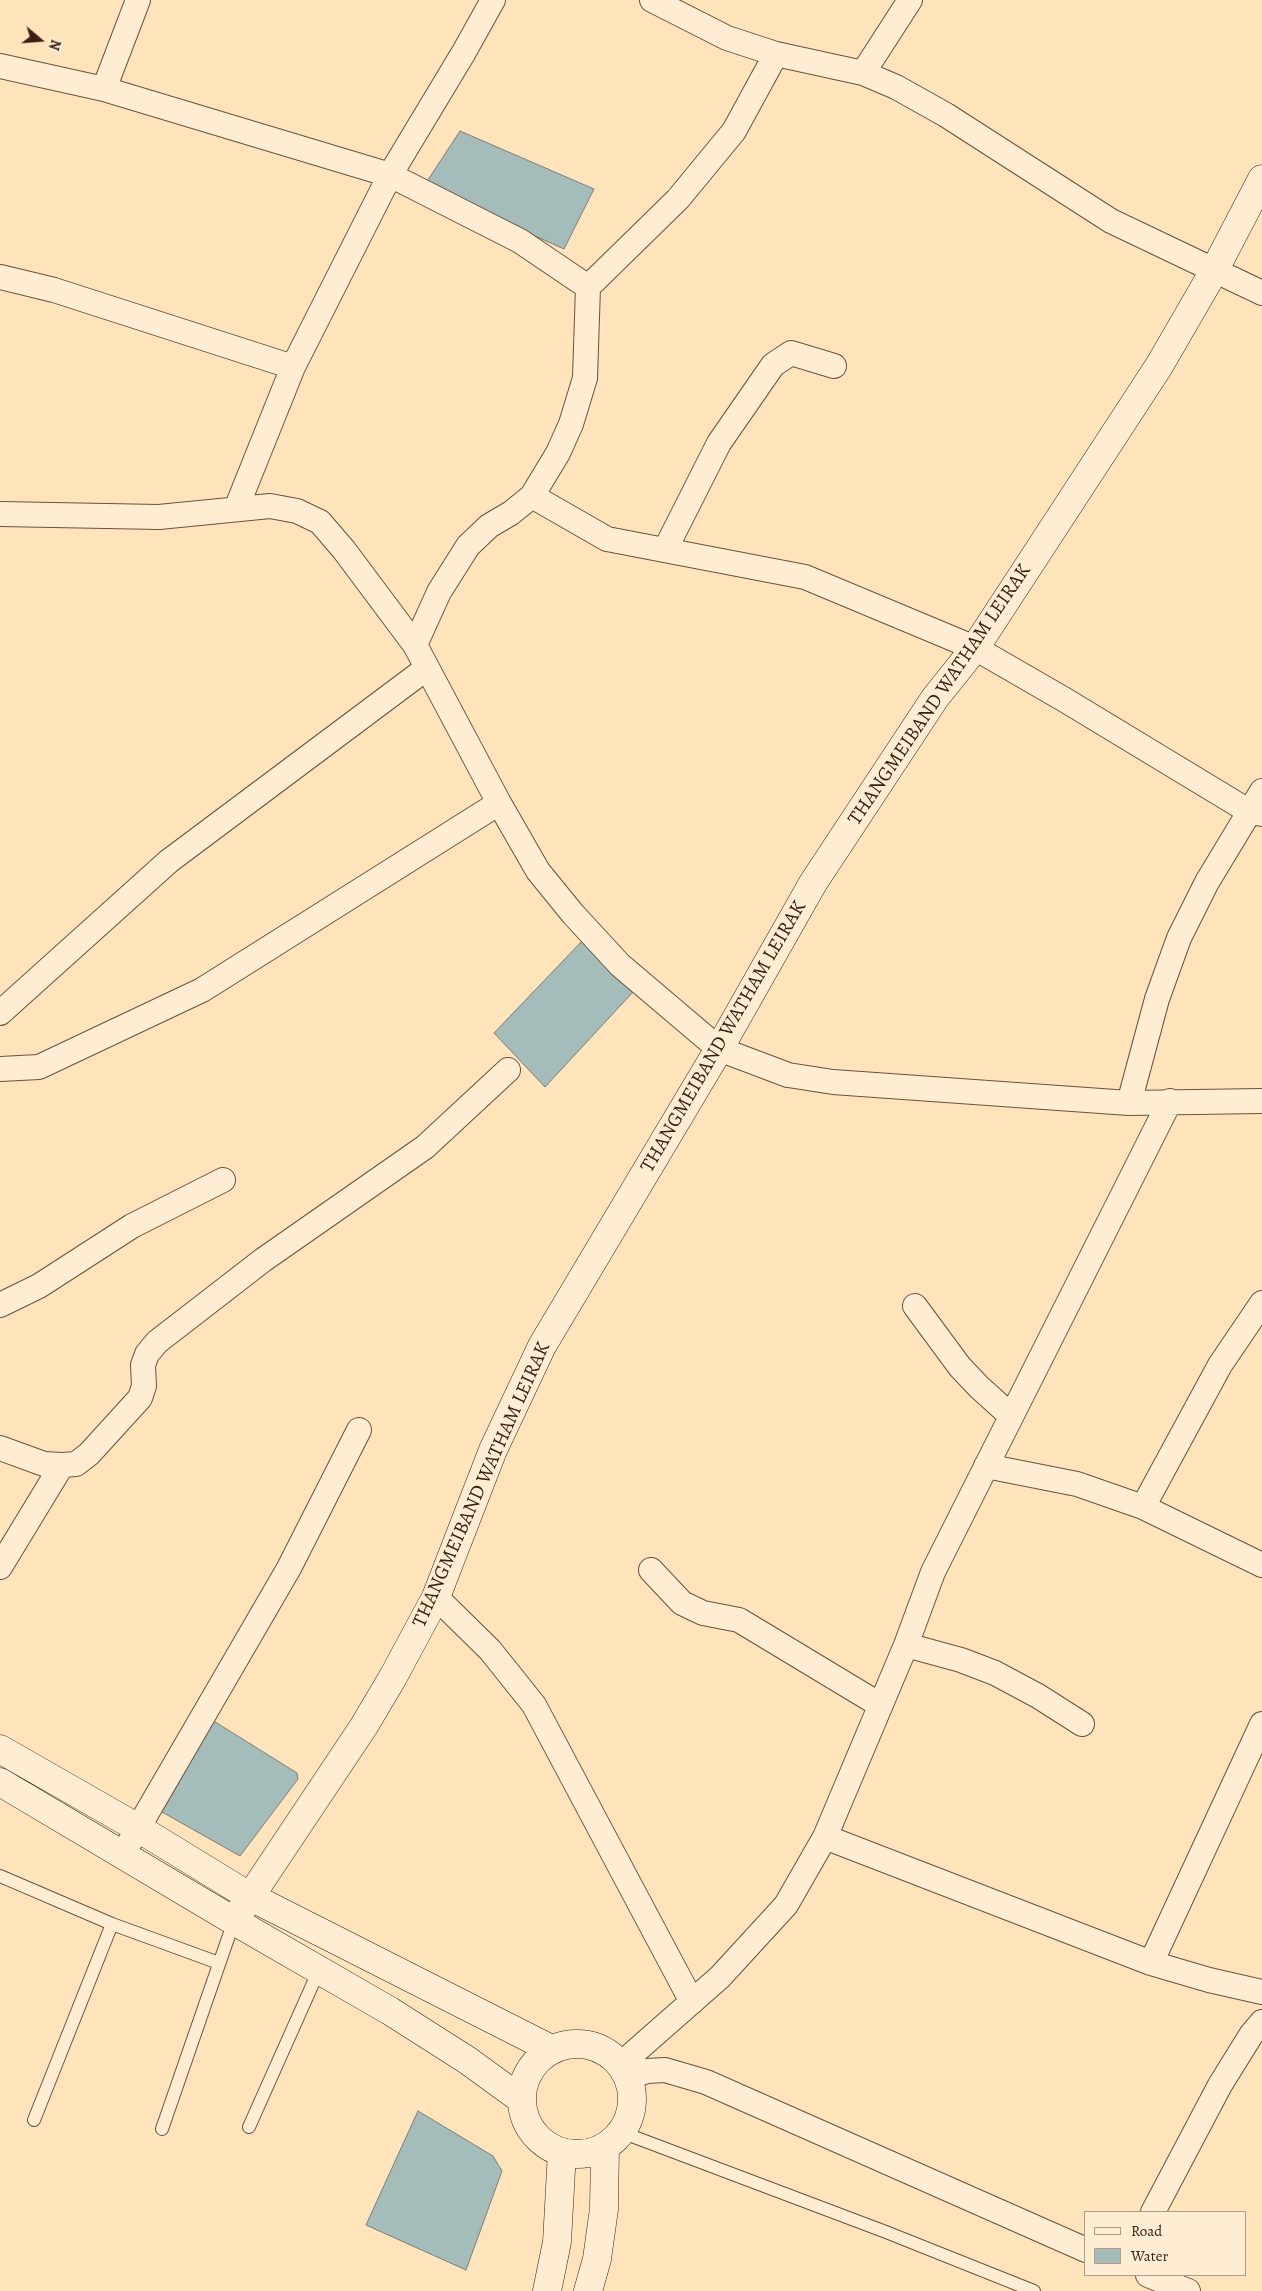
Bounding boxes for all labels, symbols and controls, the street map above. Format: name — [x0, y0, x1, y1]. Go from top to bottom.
north arrow — [15, 15, 65, 65]
text: N — [44, 37, 65, 53]
street label: THANGMEIBAND WATHAM LEIRAK — [843, 560, 1037, 830]
street label: THANGMEIBAND WATHAM LEIRAK — [636, 897, 812, 1177]
street label: THANGMEIBAND WATHAM LEIRAK — [408, 1339, 556, 1631]
legend — [1084, 2211, 1247, 2276]
text: Road — [1131, 2221, 1162, 2241]
text: Water — [1131, 2246, 1168, 2266]

